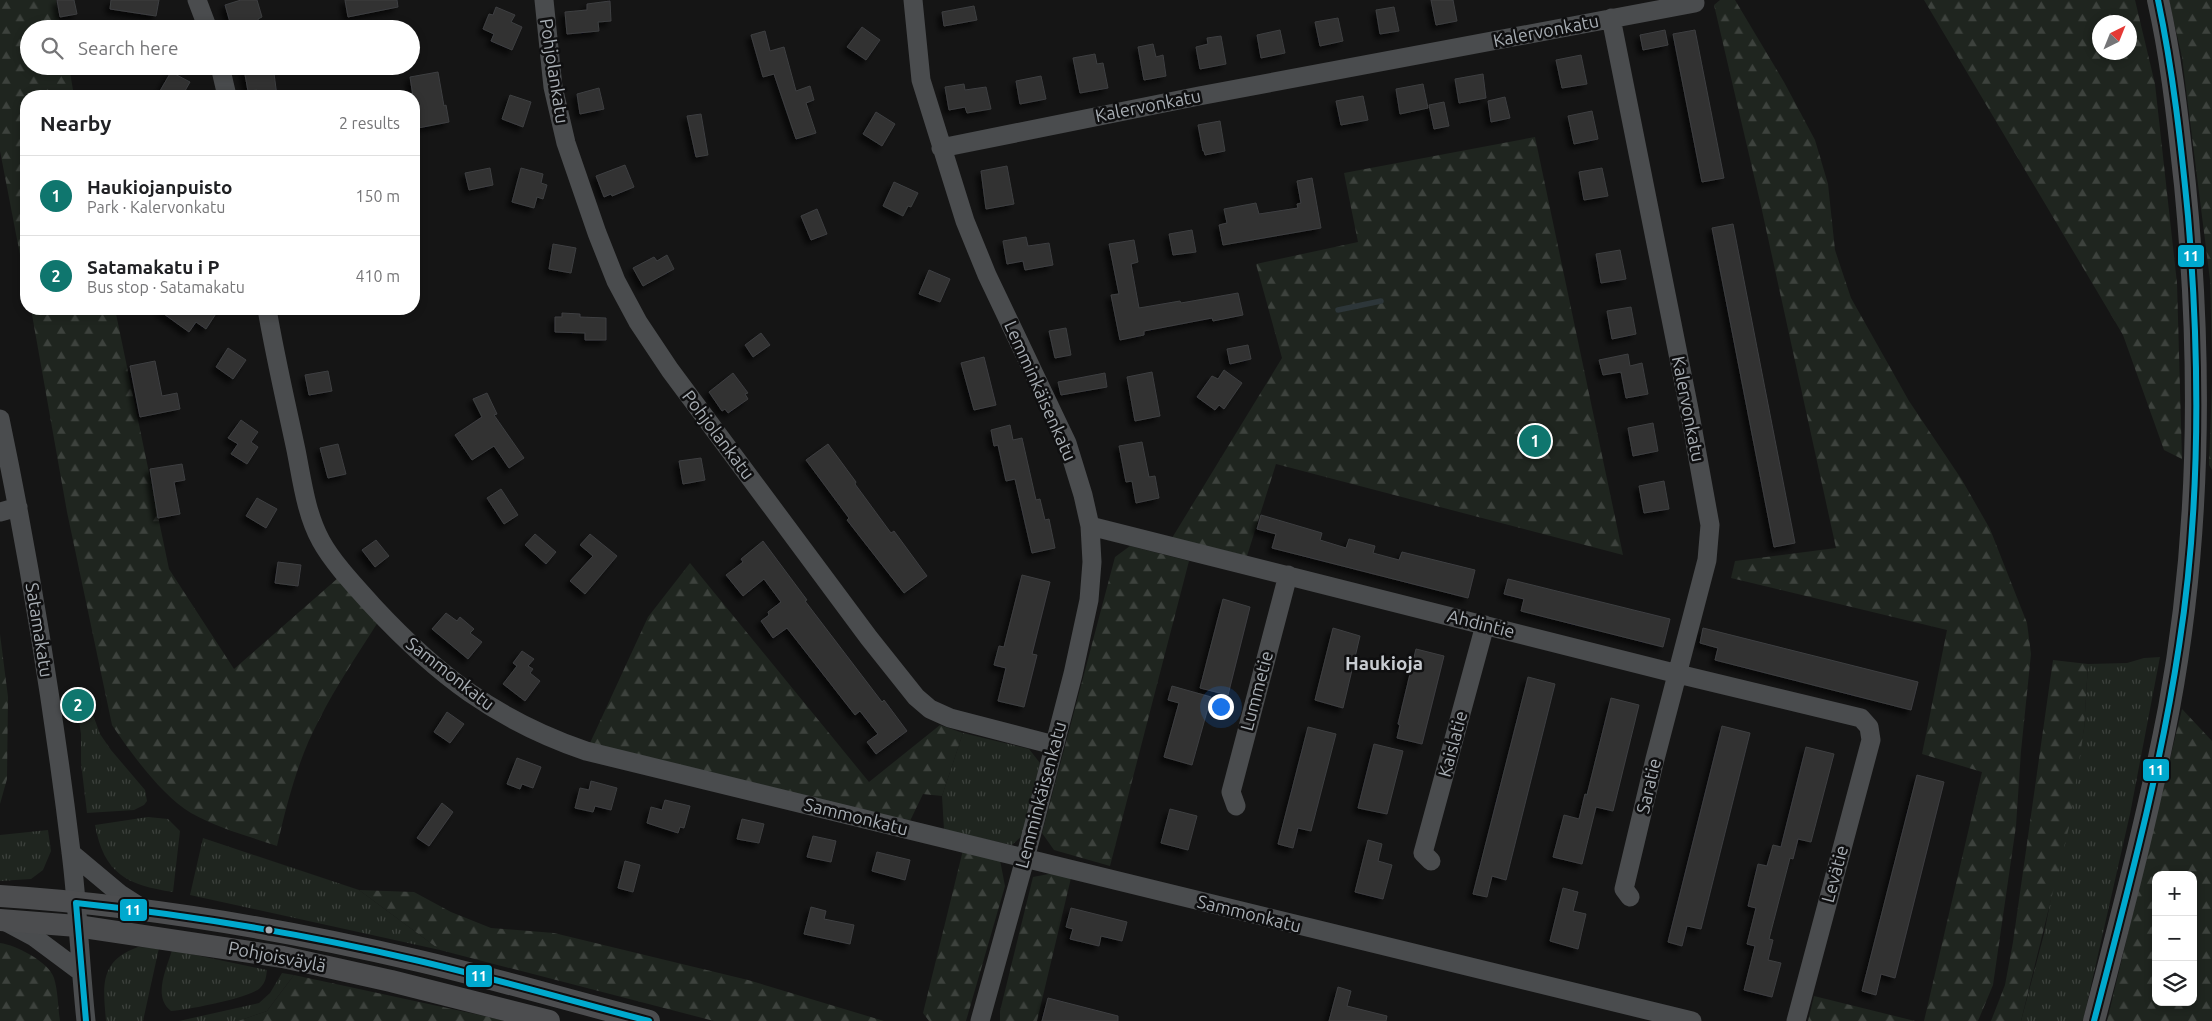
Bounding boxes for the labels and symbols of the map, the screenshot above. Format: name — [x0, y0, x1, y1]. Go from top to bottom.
street label: Kalervonkatu — [1491, 10, 1600, 50]
north arrow — [2092, 15, 2137, 60]
street label: Pohjolankatu — [537, 17, 573, 125]
street label: Kalervonkatu — [1093, 85, 1202, 125]
line badge: 11 — [2177, 244, 2205, 268]
text: 11 — [2183, 248, 2199, 264]
street label: Lemminkäisenkatu — [1001, 317, 1081, 464]
street label: Kalervonkatu — [1669, 354, 1709, 463]
street label: Pohjolankatu — [679, 386, 759, 483]
pin: 1 — [1519, 422, 1551, 460]
street label: Satamakatu — [23, 581, 57, 679]
street label: Ahdintie — [1446, 605, 1517, 641]
street label: Sammonkatu — [403, 633, 499, 714]
street label: Lummetie — [1236, 649, 1276, 733]
district label: Haukioja — [1345, 652, 1423, 674]
pin: 2 — [62, 686, 94, 724]
your location — [1208, 694, 1234, 720]
street label: Kaislatie — [1434, 708, 1470, 779]
street label: Lemminkäisenkatu — [1011, 719, 1069, 870]
street label: Saratie — [1632, 756, 1664, 815]
line badge: 11 — [2142, 758, 2170, 782]
text: 11 — [2148, 762, 2164, 778]
street label: Sammonkatu — [802, 793, 910, 839]
street label: Levätie — [1817, 843, 1851, 905]
street label: Sammonkatu — [1195, 890, 1303, 936]
line badge: 11 — [119, 898, 148, 922]
text: 11 — [125, 902, 141, 918]
unlabelled marker — [264, 925, 274, 935]
street label: Pohjoisväylä — [227, 937, 328, 975]
line badge: 11 — [465, 964, 493, 988]
text: 11 — [471, 968, 487, 984]

